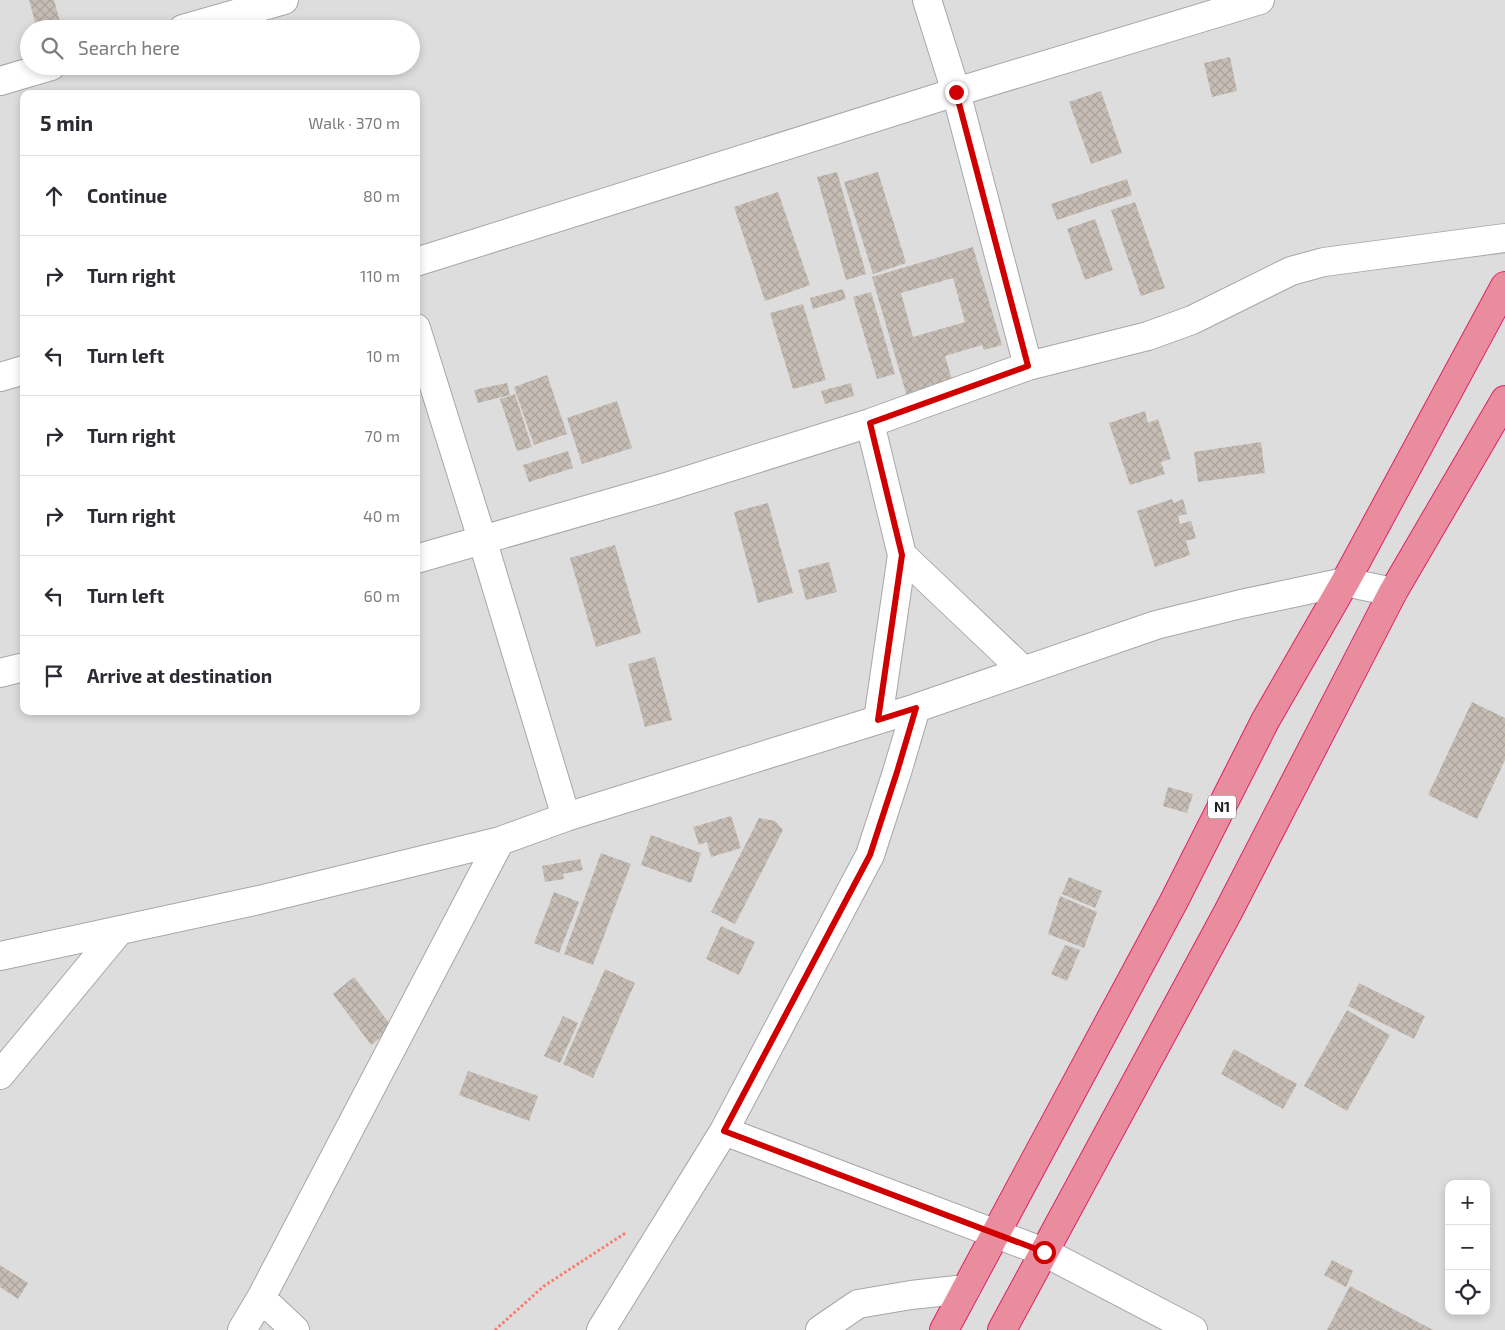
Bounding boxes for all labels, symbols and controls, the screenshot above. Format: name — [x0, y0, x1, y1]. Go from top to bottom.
search box — [20, 20, 420, 75]
icon: search — [38, 34, 66, 62]
text: Search here — [78, 36, 180, 59]
route end — [945, 81, 968, 104]
text: 5 min — [40, 110, 93, 135]
text: Walk · 370 m — [308, 113, 400, 132]
icon: ahead — [40, 182, 68, 210]
text: Continue — [87, 184, 167, 207]
text: 80 m — [363, 186, 400, 205]
icon: right — [40, 262, 68, 290]
text: Turn right — [87, 264, 175, 287]
text: 110 m — [360, 266, 400, 285]
icon: left — [40, 342, 68, 370]
text: Turn left — [87, 344, 164, 367]
text: 10 m — [366, 346, 400, 365]
icon: right — [40, 422, 68, 450]
text: Turn right — [87, 424, 175, 447]
text: 70 m — [365, 426, 400, 445]
icon: right — [40, 502, 68, 530]
text: Turn right — [87, 504, 175, 527]
text: 40 m — [363, 506, 400, 525]
icon: left — [40, 582, 68, 610]
text: Turn left — [87, 584, 164, 607]
text: 60 m — [364, 586, 400, 605]
icon: arrive — [40, 662, 68, 690]
text: Arrive at destination — [87, 664, 272, 687]
road number: N1 — [1208, 796, 1236, 819]
map controls — [1445, 1180, 1490, 1315]
button: + — [1445, 1180, 1490, 1225]
button: − — [1445, 1225, 1490, 1270]
route start — [1033, 1241, 1056, 1264]
button: locate — [1445, 1270, 1490, 1315]

